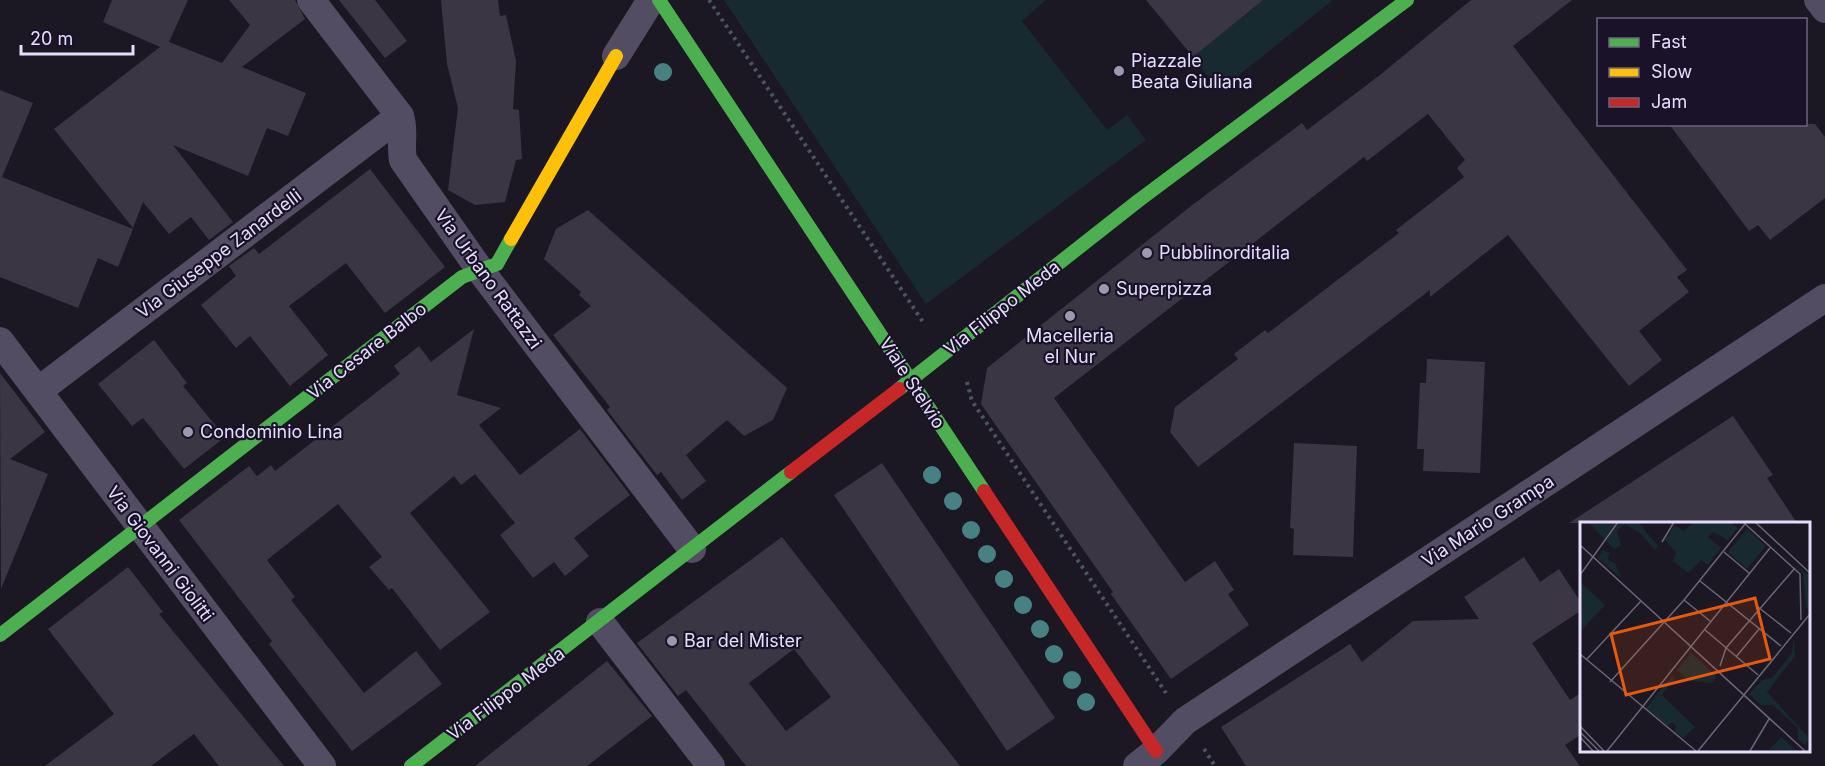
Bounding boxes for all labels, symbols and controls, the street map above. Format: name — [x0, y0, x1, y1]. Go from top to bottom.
scale bar — [21, 18, 134, 56]
legend — [1597, 18, 1807, 126]
text: 20 m — [30, 28, 73, 49]
text: Fast — [1651, 31, 1687, 52]
place label: Piazzale Beata Giuliana — [1131, 50, 1253, 92]
text: Slow — [1651, 61, 1692, 82]
marker: Piazzale Beata Giuliana — [1112, 64, 1126, 78]
text: Jam — [1651, 91, 1687, 112]
street label: Via Giuseppe Zanardelli — [132, 185, 305, 323]
street label: Via Urbano Rattazzi — [431, 205, 546, 353]
place label: Pubblinorditalia — [1159, 242, 1290, 263]
marker: Pubblinorditalia — [1140, 246, 1154, 260]
street label: Via Filippo Meda — [940, 256, 1064, 359]
place label: Superpizza — [1116, 278, 1212, 299]
marker: Superpizza — [1097, 282, 1111, 296]
street label: Via Cesare Balbo — [303, 298, 430, 404]
marker: Macelleria el Nur — [1063, 309, 1077, 323]
place label: Macelleria el Nur — [1026, 325, 1114, 367]
street label: Viale Stelvio — [875, 333, 950, 432]
place label: Condominio Lina — [200, 421, 343, 442]
marker: Condominio Lina — [181, 425, 195, 439]
street label: Via Mario Grampa — [1418, 470, 1558, 571]
street label: Via Giovanni Giolitti — [103, 482, 218, 626]
inset map — [1580, 522, 1810, 751]
place label: Bar del Mister — [684, 630, 802, 651]
marker: Bar del Mister — [665, 634, 679, 648]
street label: Via Filippo Meda — [443, 643, 568, 745]

